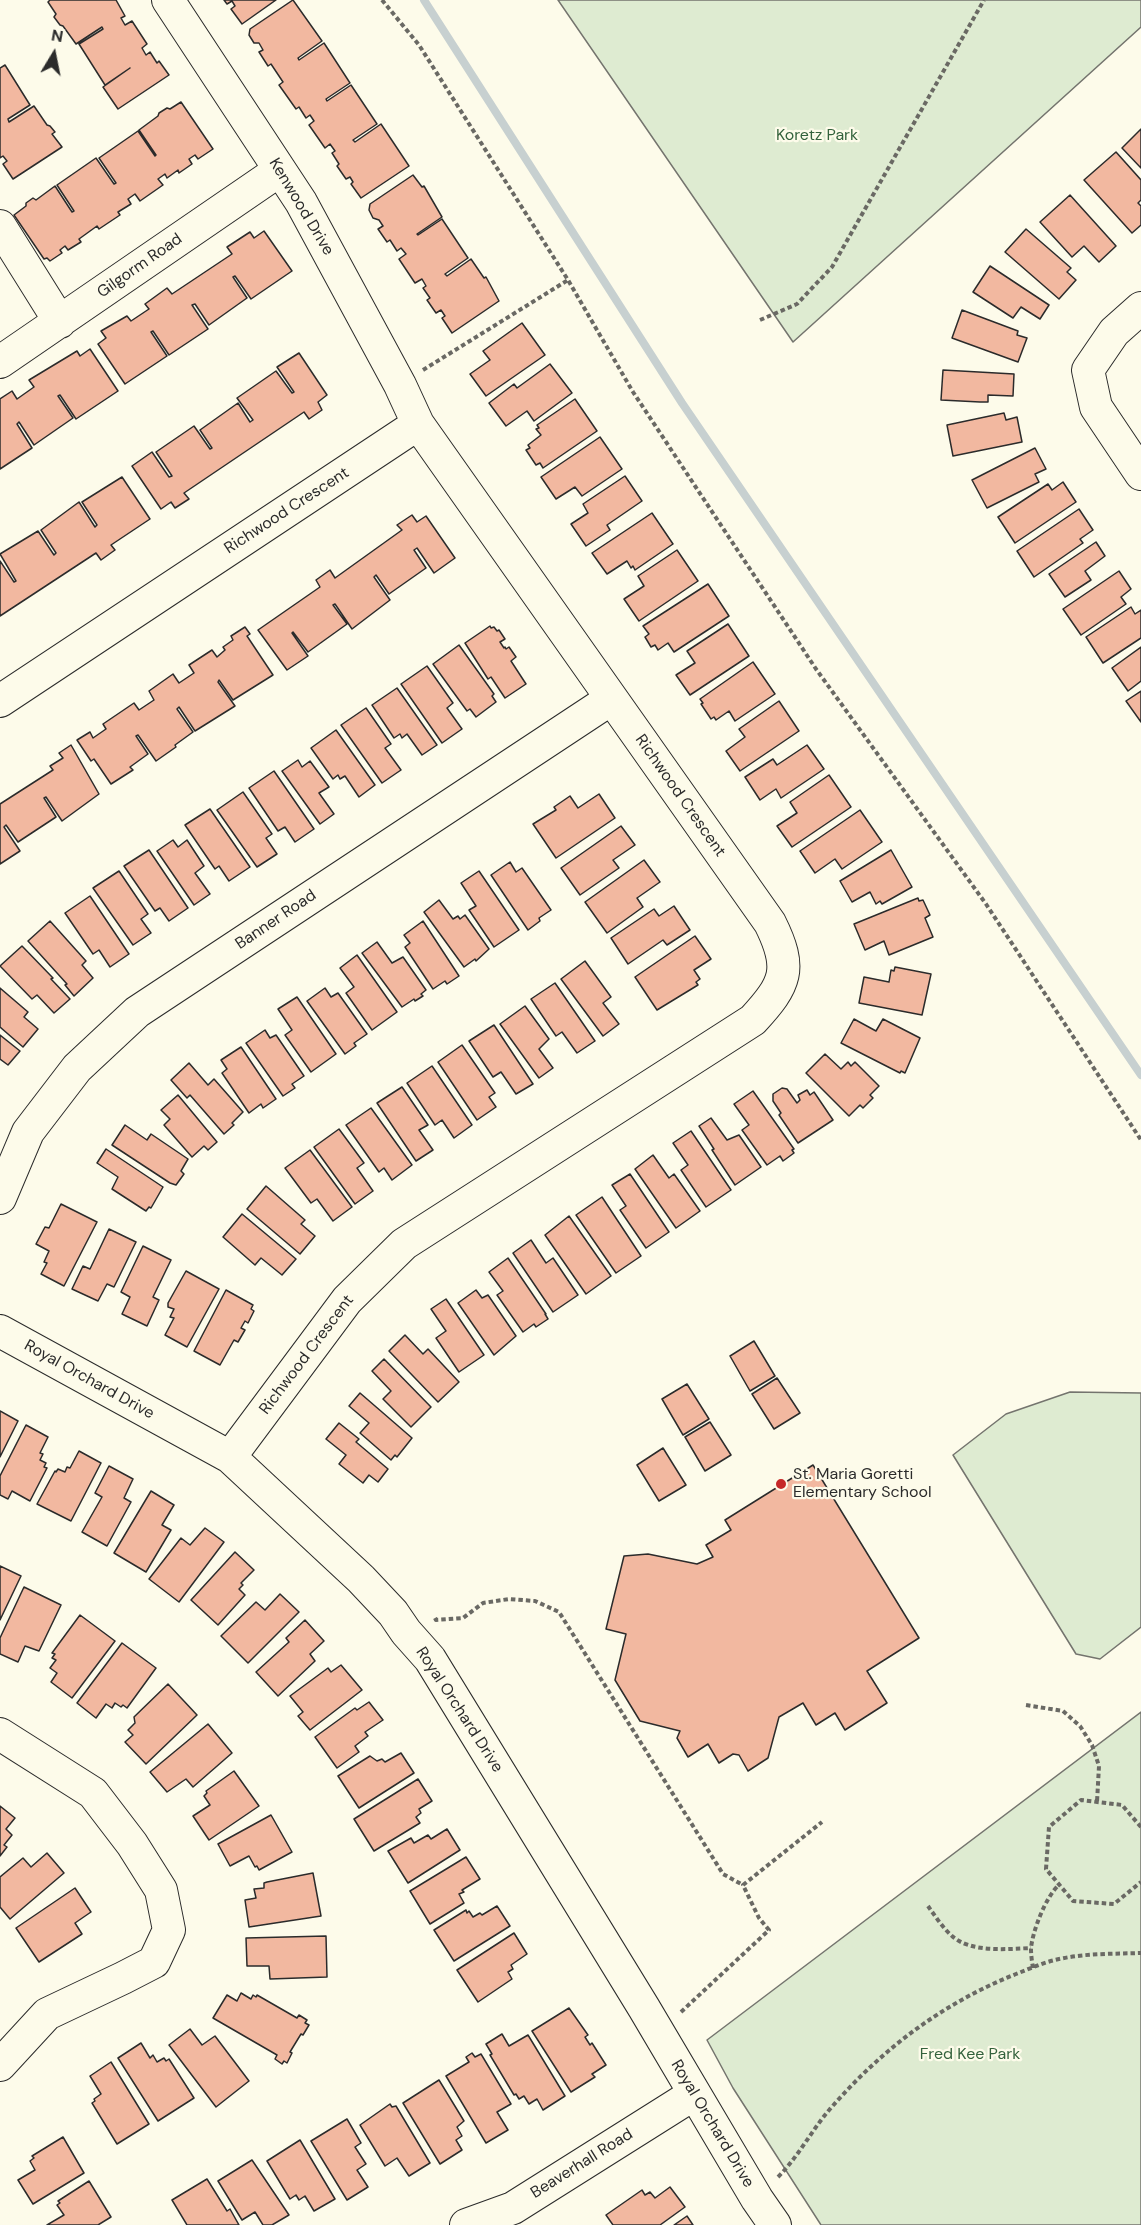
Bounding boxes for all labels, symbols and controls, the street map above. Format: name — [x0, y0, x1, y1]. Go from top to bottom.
north arrow — [24, 24, 84, 84]
text: N — [50, 24, 65, 47]
park label: Koretz Park — [776, 126, 858, 146]
street label: Kenwood Drive — [264, 155, 338, 259]
street label: Gilgorm Road — [94, 230, 186, 302]
street label: Richwood Crescent — [221, 464, 353, 558]
street label: Richwood Crescent — [631, 731, 729, 861]
street label: Banner Road — [232, 886, 320, 954]
street label: Richwood Crescent — [256, 1291, 358, 1419]
street label: Royal Orchard Drive — [21, 1336, 157, 1424]
place label: St. Maria Goretti Elementary School — [793, 1465, 931, 1503]
marker: St. Maria Goretti Elementary School — [774, 1477, 788, 1491]
street label: Royal Orchard Drive — [411, 1644, 507, 1776]
park label: Fred Kee Park — [920, 2045, 1020, 2065]
street label: Royal Orchard Drive — [666, 2057, 758, 2191]
street label: Beaverhall Road — [527, 2125, 637, 2203]

